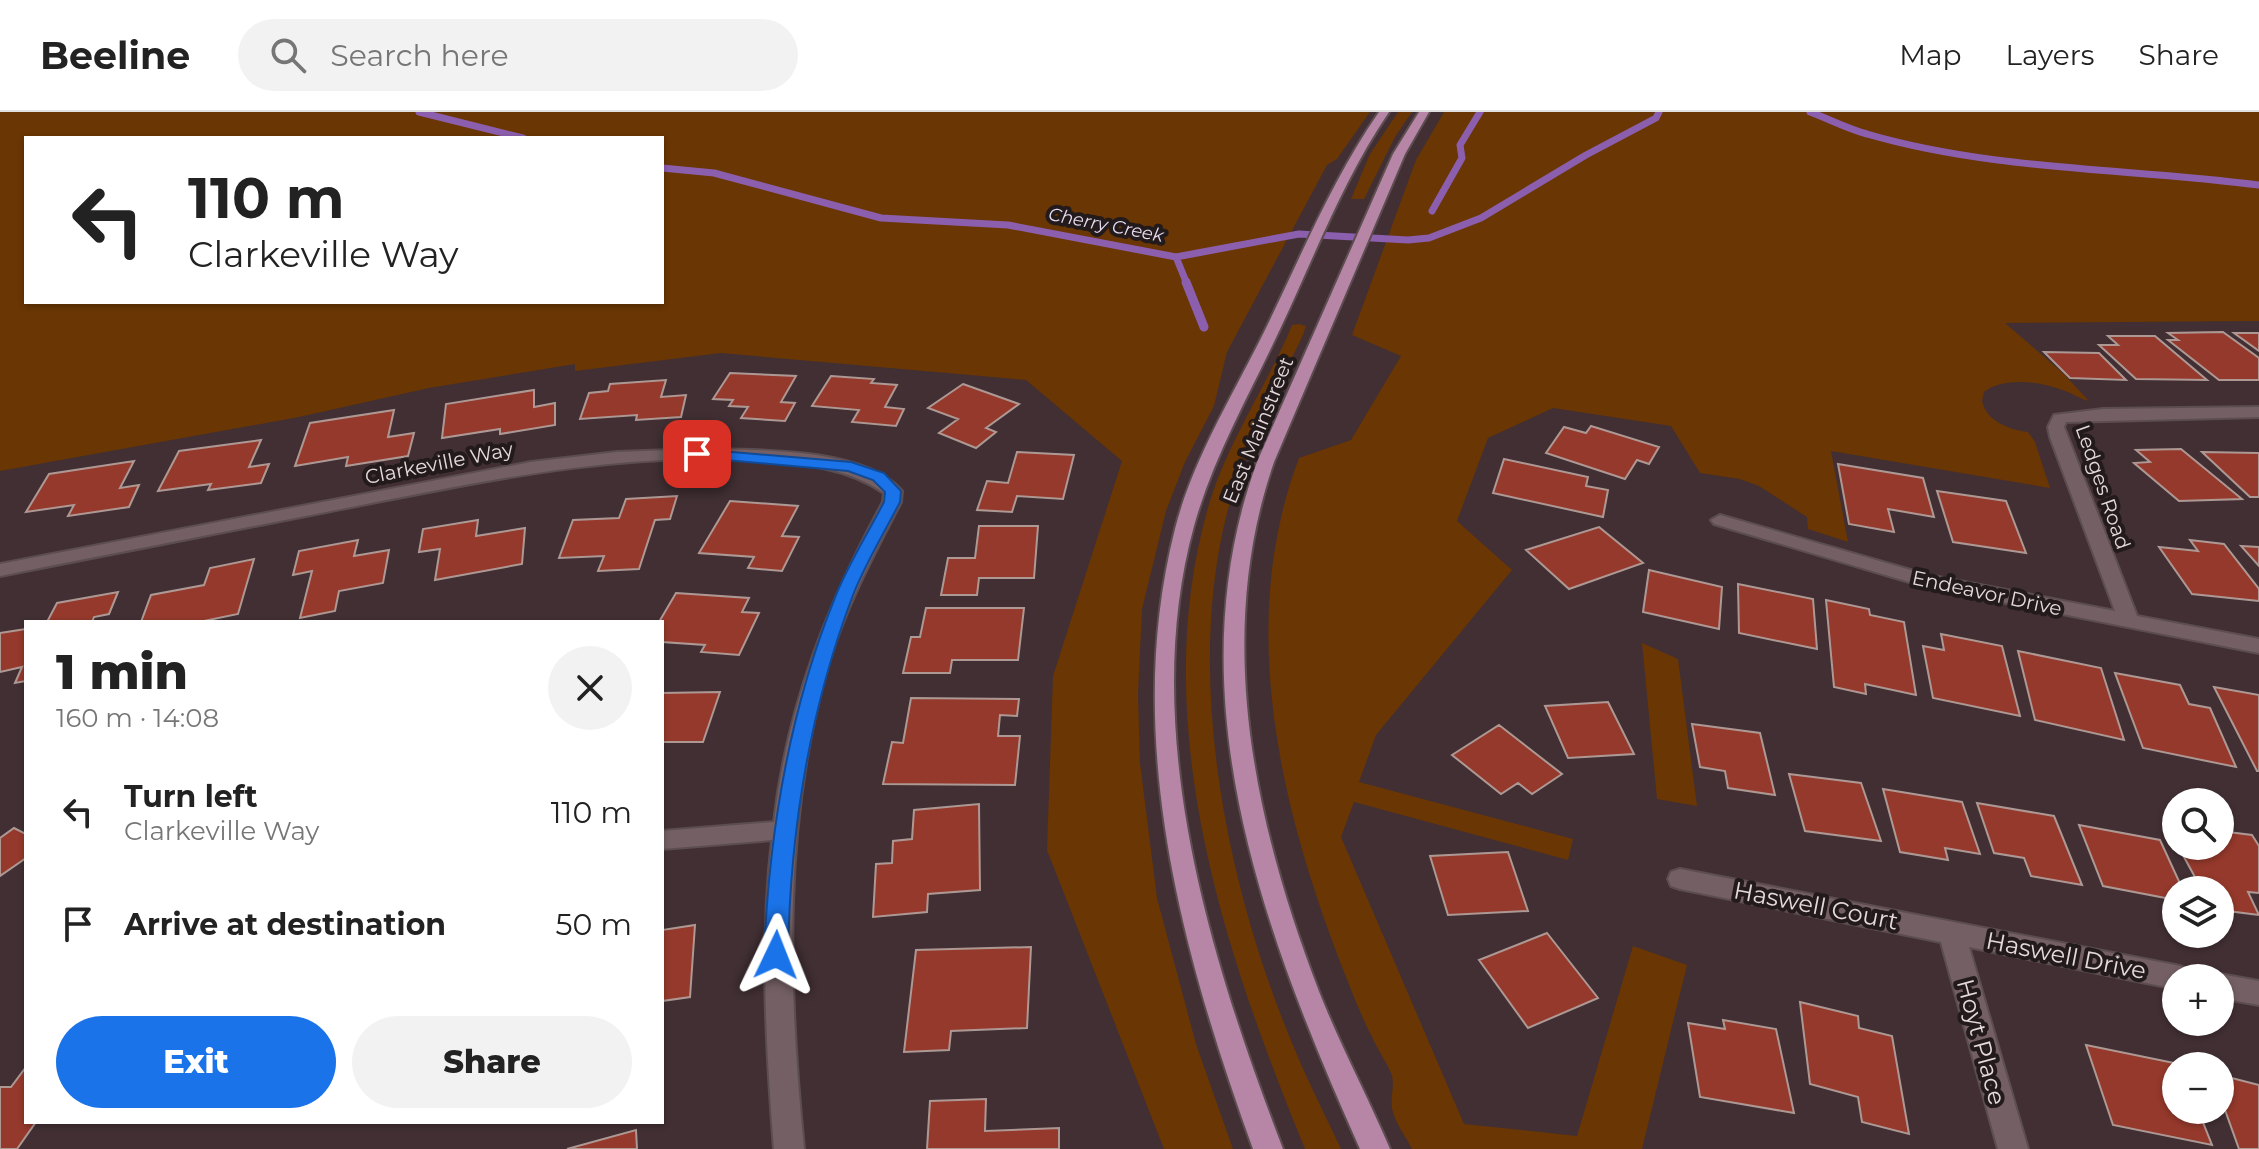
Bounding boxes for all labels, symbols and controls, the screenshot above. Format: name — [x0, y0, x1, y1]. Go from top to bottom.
search box — [238, 19, 798, 91]
text: Beeline — [40, 32, 190, 79]
icon: search — [266, 33, 310, 77]
text: Search here — [330, 37, 509, 74]
text: Map — [1899, 38, 1962, 72]
text: Layers — [2006, 38, 2095, 72]
text: Share — [2139, 38, 2219, 72]
text: 110 m — [188, 164, 345, 232]
icon: left — [56, 168, 160, 272]
water label: Cherry Creek — [1046, 203, 1167, 247]
text: Clarkeville Way — [188, 232, 459, 276]
street label: East Mainstreet — [1218, 353, 1298, 507]
pin — [663, 420, 731, 488]
street label: Ledges Road — [2070, 421, 2136, 553]
icon: arrive — [675, 432, 719, 476]
street label: Clarkeville Way — [363, 437, 515, 489]
street label: Endeavor Drive — [1910, 565, 2064, 621]
text: 1 min — [56, 643, 188, 701]
button: close — [548, 646, 632, 730]
text: 160 m · 14:08 — [56, 702, 219, 734]
text: Turn left — [124, 778, 257, 815]
map controls — [2162, 788, 2234, 1124]
button: search — [2162, 788, 2234, 860]
icon: left — [56, 790, 100, 834]
text: 110 m — [551, 794, 632, 831]
text: Clarkeville Way — [124, 815, 319, 847]
street label: Haswell Court — [1731, 875, 1901, 936]
button: layers — [2162, 876, 2234, 948]
icon: arrive — [56, 902, 100, 946]
text: Arrive at destination — [124, 906, 446, 943]
text: 50 m — [555, 906, 632, 943]
position arrow — [734, 913, 818, 997]
street label: Haswell Drive — [1984, 926, 2149, 985]
button: + — [2162, 964, 2234, 1036]
street label: Hoyt Place — [1951, 976, 2012, 1108]
button: Exit — [56, 1016, 336, 1108]
button: Share — [352, 1016, 632, 1108]
button: − — [2162, 1052, 2234, 1124]

